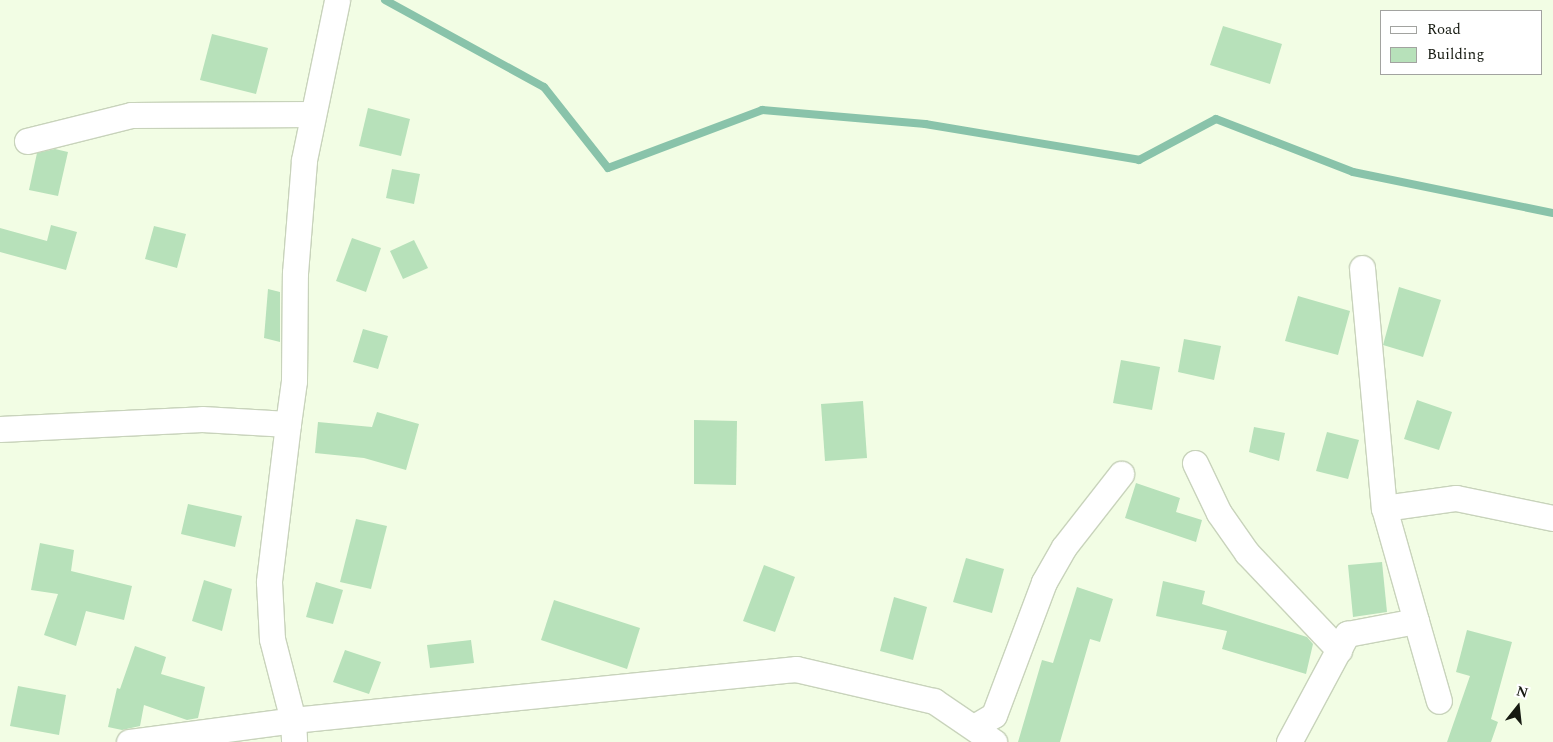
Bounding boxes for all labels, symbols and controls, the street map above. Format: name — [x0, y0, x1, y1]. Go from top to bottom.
legend — [1380, 10, 1543, 75]
text: Road — [1427, 18, 1461, 41]
text: Building — [1427, 43, 1484, 66]
text: N — [1514, 680, 1531, 704]
north arrow — [1493, 682, 1543, 732]

